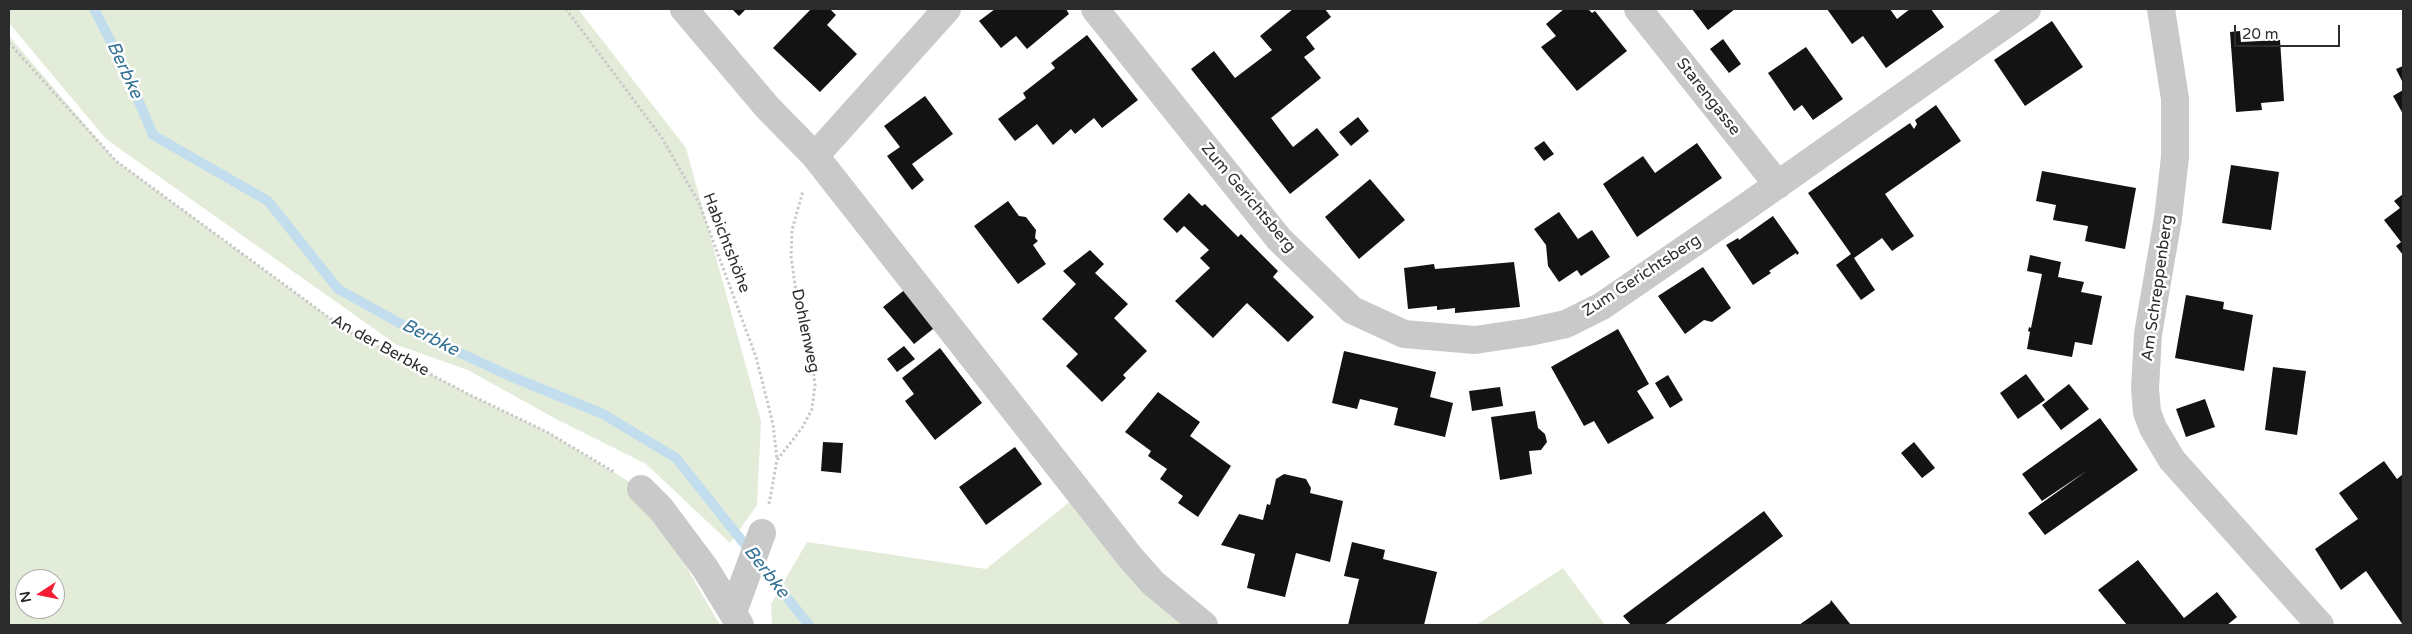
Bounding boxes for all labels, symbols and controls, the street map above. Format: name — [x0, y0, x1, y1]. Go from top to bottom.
scale bar — [2237, 15, 2343, 47]
text: 20 m — [2242, 25, 2279, 43]
water label: Berbke — [101, 38, 147, 102]
street label: Starengasse — [1672, 55, 1744, 139]
street label: Zum Gerichtsberg — [1197, 139, 1299, 257]
street label: Habichtshöhe — [698, 190, 754, 296]
street label: Am Schreppenberg — [2138, 213, 2178, 363]
street label: Zum Gerichtsberg — [1579, 231, 1705, 321]
street label: Dohlenweg — [787, 287, 823, 375]
street label: An der Berbke — [328, 311, 432, 381]
water label: Berbke — [398, 315, 462, 361]
water label: Berbke — [739, 541, 793, 603]
north arrow — [15, 569, 65, 619]
text: N — [16, 590, 35, 604]

